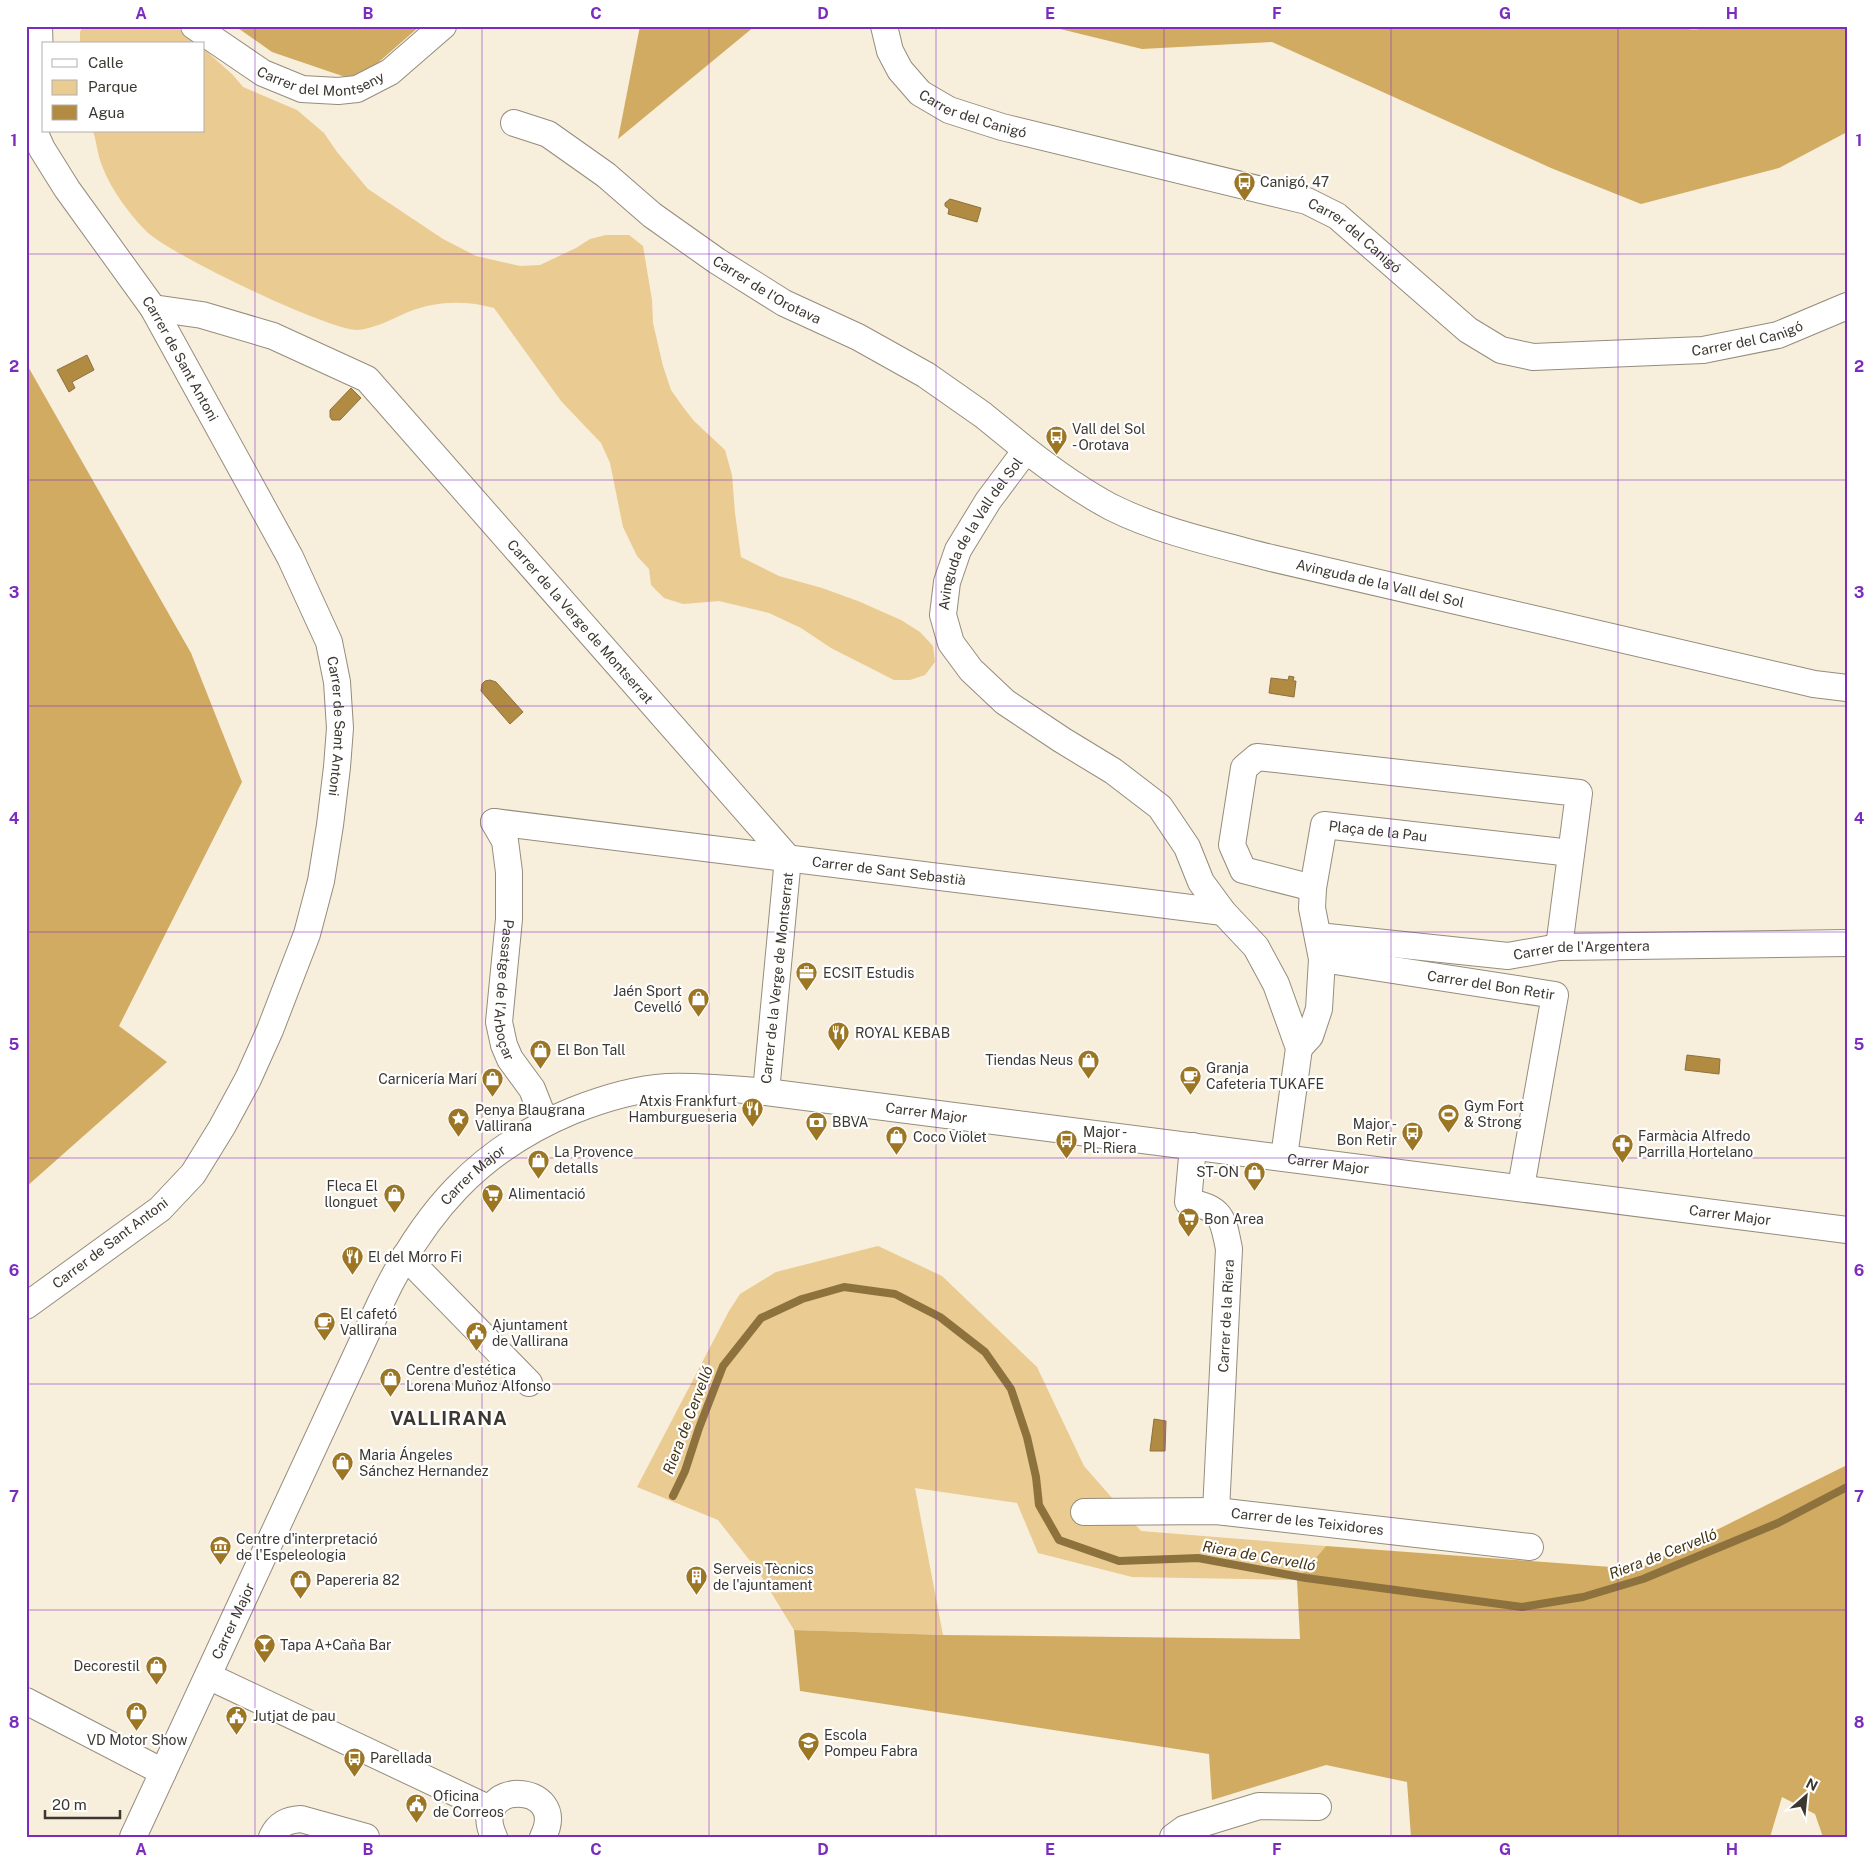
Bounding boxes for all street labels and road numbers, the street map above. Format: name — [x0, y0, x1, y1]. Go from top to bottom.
street label: Carrer del Montseny — [254, 63, 387, 99]
street label: Carrer del Canigó — [916, 86, 1028, 141]
street label: Carrer del Canigó — [1305, 195, 1405, 276]
street label: Carrer de l'Orotava — [710, 252, 823, 327]
street label: Carrer de Sant Antoni — [139, 293, 222, 424]
street label: Carrer del Canigó — [1691, 318, 1805, 358]
street label: Avinguda de la Vall del Sol — [936, 454, 1026, 611]
street label: Carrer de la Verge de Montserrat — [504, 537, 657, 707]
street label: Avinguda de la Vall del Sol — [1294, 556, 1466, 611]
street label: Carrer de Sant Antoni — [324, 655, 348, 797]
street label: Plaça de la Pau — [1328, 818, 1428, 845]
street label: Carrer de Sant Sebastià — [811, 853, 967, 888]
street label: Carrer de la Verge de Montserrat — [758, 872, 796, 1084]
street label: Passatge de l'Arboçar — [491, 919, 518, 1063]
street label: Carrer de l'Argentera — [1512, 938, 1650, 963]
street label: Carrer del Bon Retir — [1426, 967, 1556, 1003]
street label: Carrer Major — [885, 1099, 968, 1126]
street label: Carrer Major — [437, 1141, 508, 1208]
street label: Carrer Major — [1286, 1151, 1370, 1177]
street label: Carrer de Sant Antoni — [49, 1194, 171, 1292]
street label: Carrer Major — [1688, 1202, 1772, 1228]
street label: Carrer de la Riera — [1215, 1259, 1237, 1373]
street label: Carrer de les Teixidores — [1230, 1505, 1385, 1538]
street label: Carrer Major — [209, 1580, 258, 1662]

